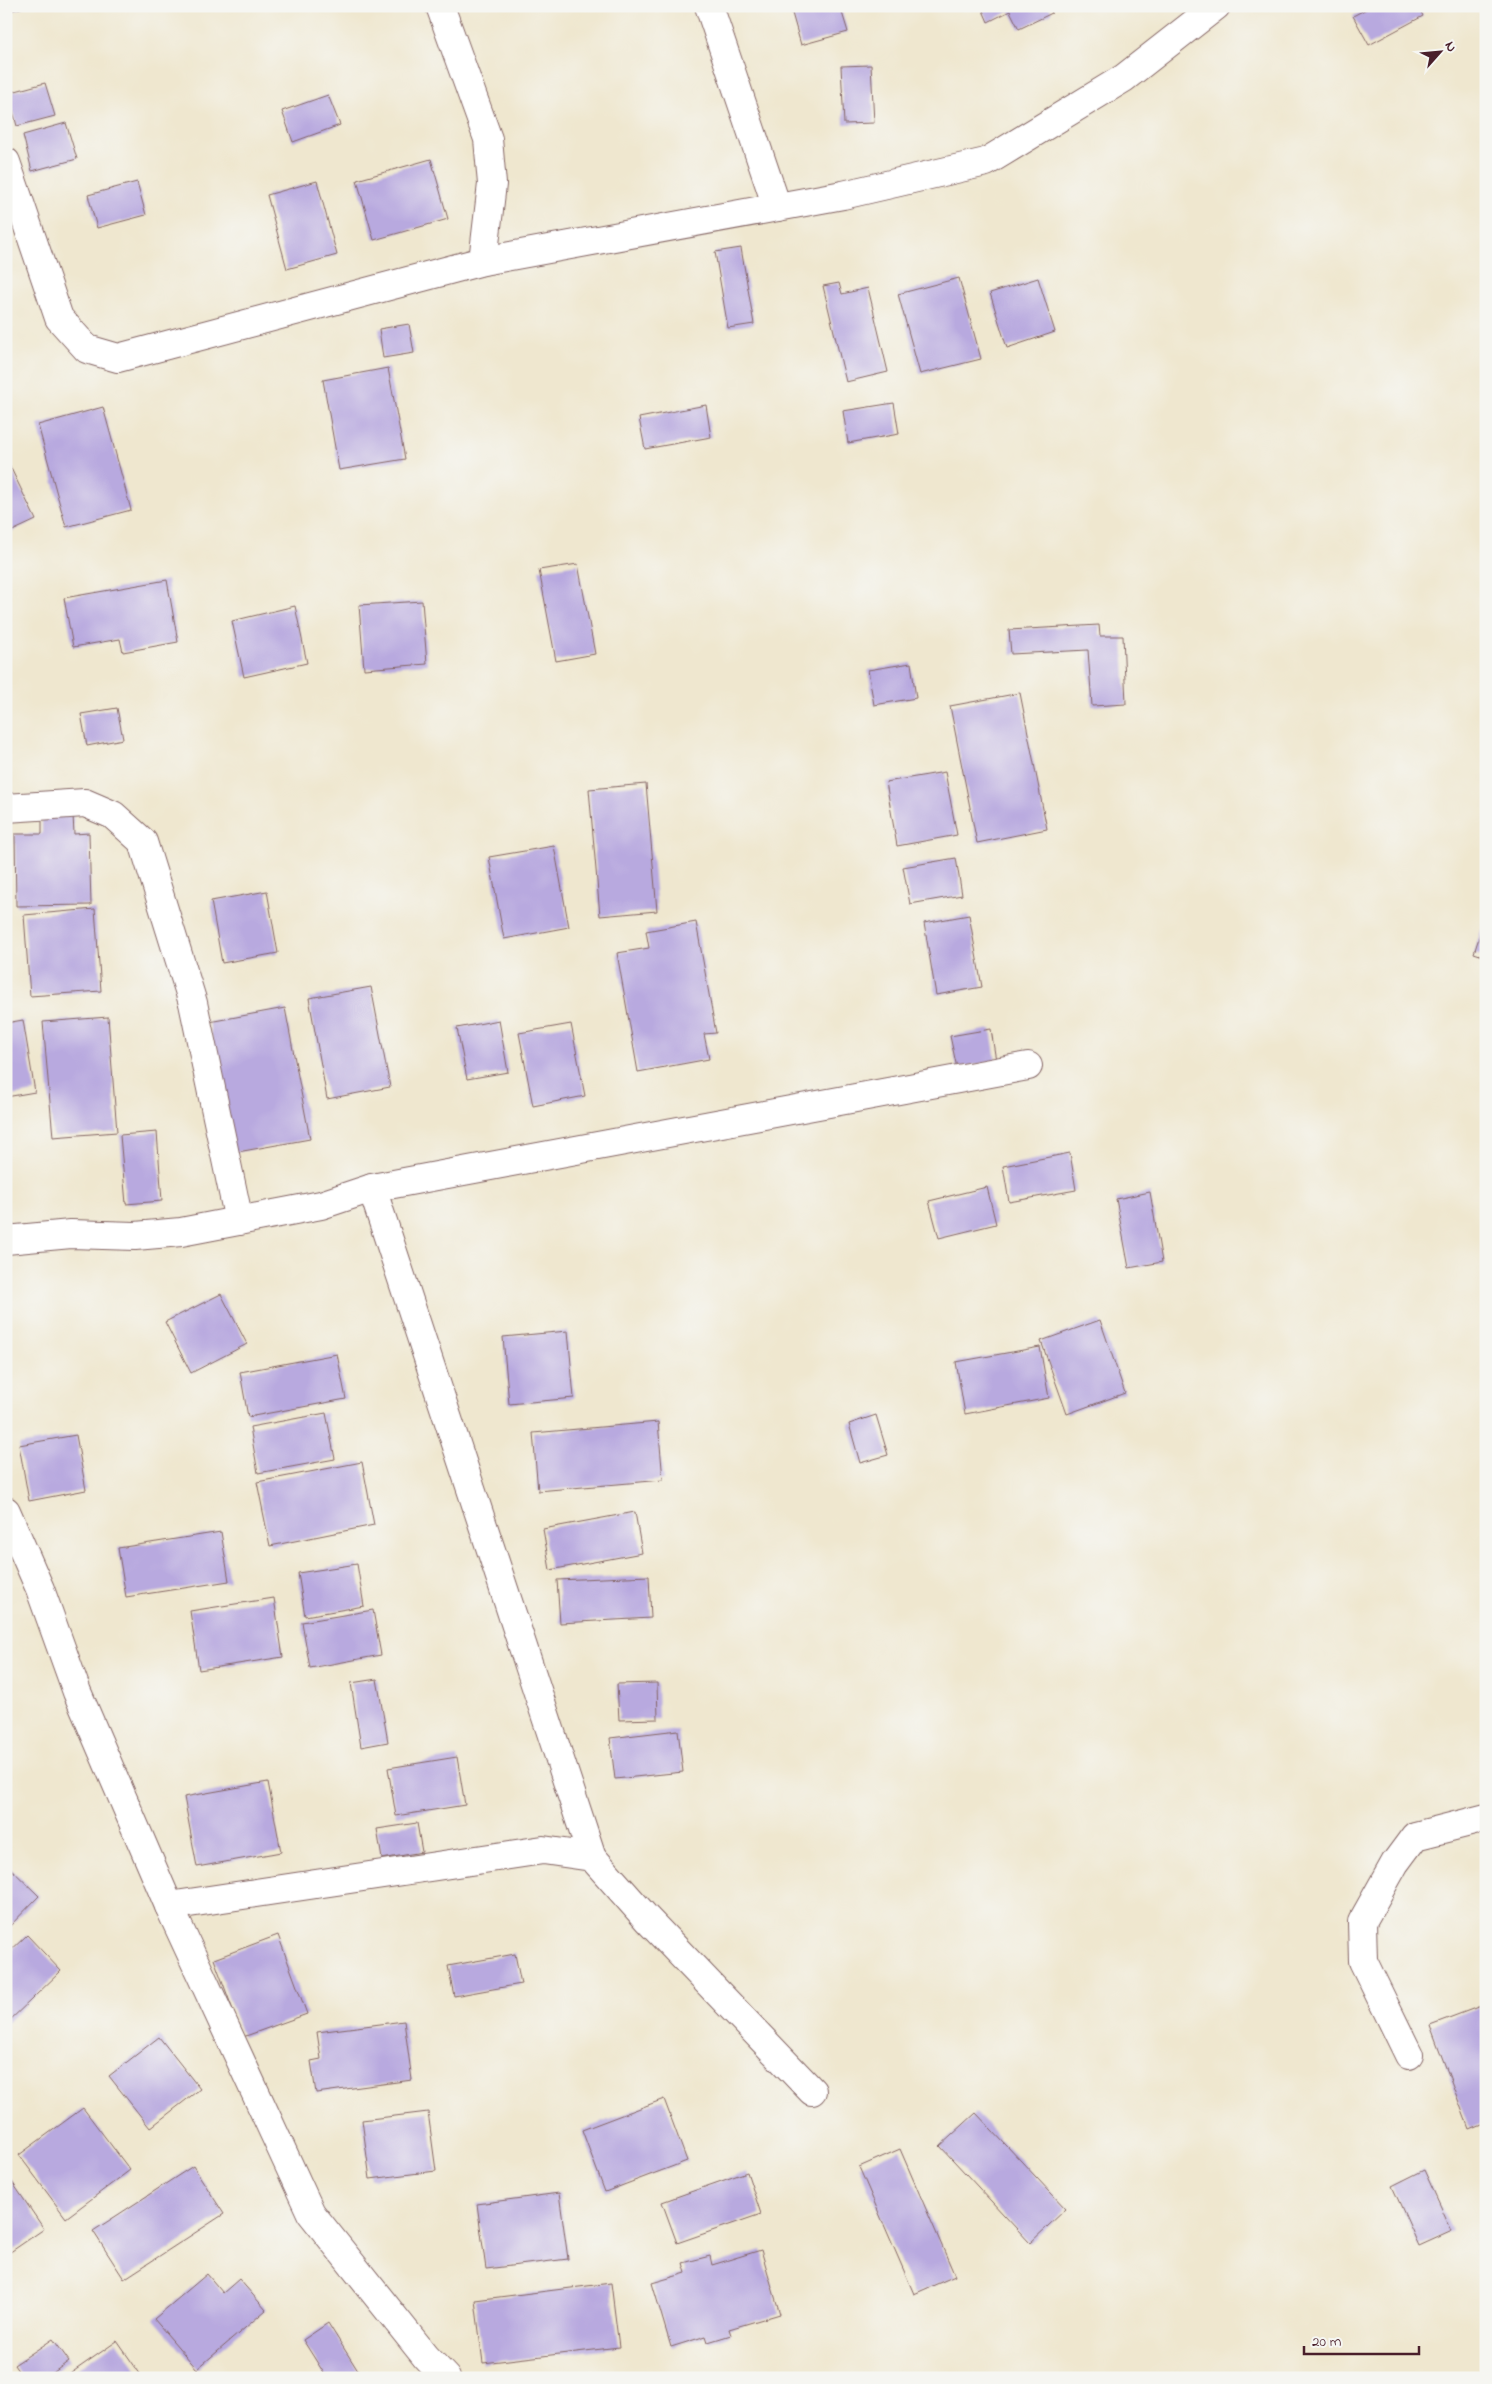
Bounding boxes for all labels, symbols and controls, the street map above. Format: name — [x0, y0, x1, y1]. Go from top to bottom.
north arrow — [1414, 28, 1464, 78]
text: N — [1439, 38, 1462, 56]
scale bar — [1304, 2324, 1420, 2356]
text: 20 m — [1312, 2331, 1342, 2353]

